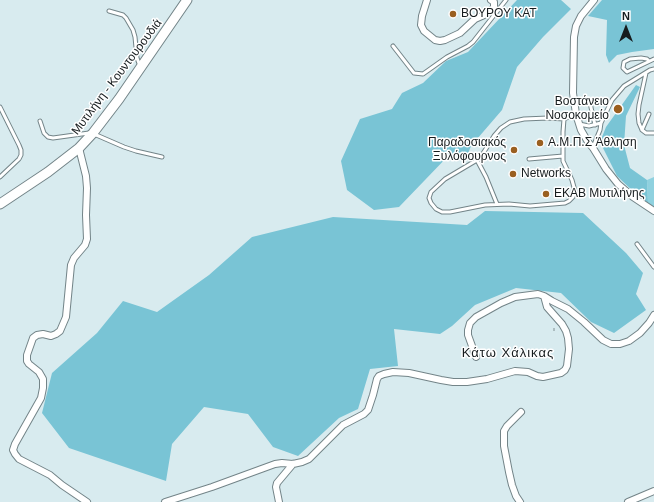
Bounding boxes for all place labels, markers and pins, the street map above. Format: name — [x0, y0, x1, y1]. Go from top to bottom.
place label: ΒΟΥΡΟΥ ΚΑΤ — [461, 7, 537, 21]
marker: ΒΟΥΡΟΥ ΚΑΤ — [448, 9, 458, 19]
place label: Βοστάνειο Νοσοκομείο — [545, 95, 609, 123]
marker: Βοστάνειο Νοσοκομείο — [612, 103, 624, 115]
place label: Παραδοσιακός Ξυλόφουρνος — [428, 136, 506, 164]
place label: Α.Μ.Π.Σ Άθληση — [548, 136, 637, 150]
marker: Α.Μ.Π.Σ Άθληση — [535, 138, 545, 148]
marker: Παραδοσιακός Ξυλόφουρνος — [509, 145, 519, 155]
place label: Networks — [521, 167, 571, 181]
marker: Networks — [508, 169, 518, 179]
place label: ΕΚΑΒ Μυτιλήνης — [554, 187, 644, 201]
marker: ΕΚΑΒ Μυτιλήνης — [541, 189, 551, 199]

